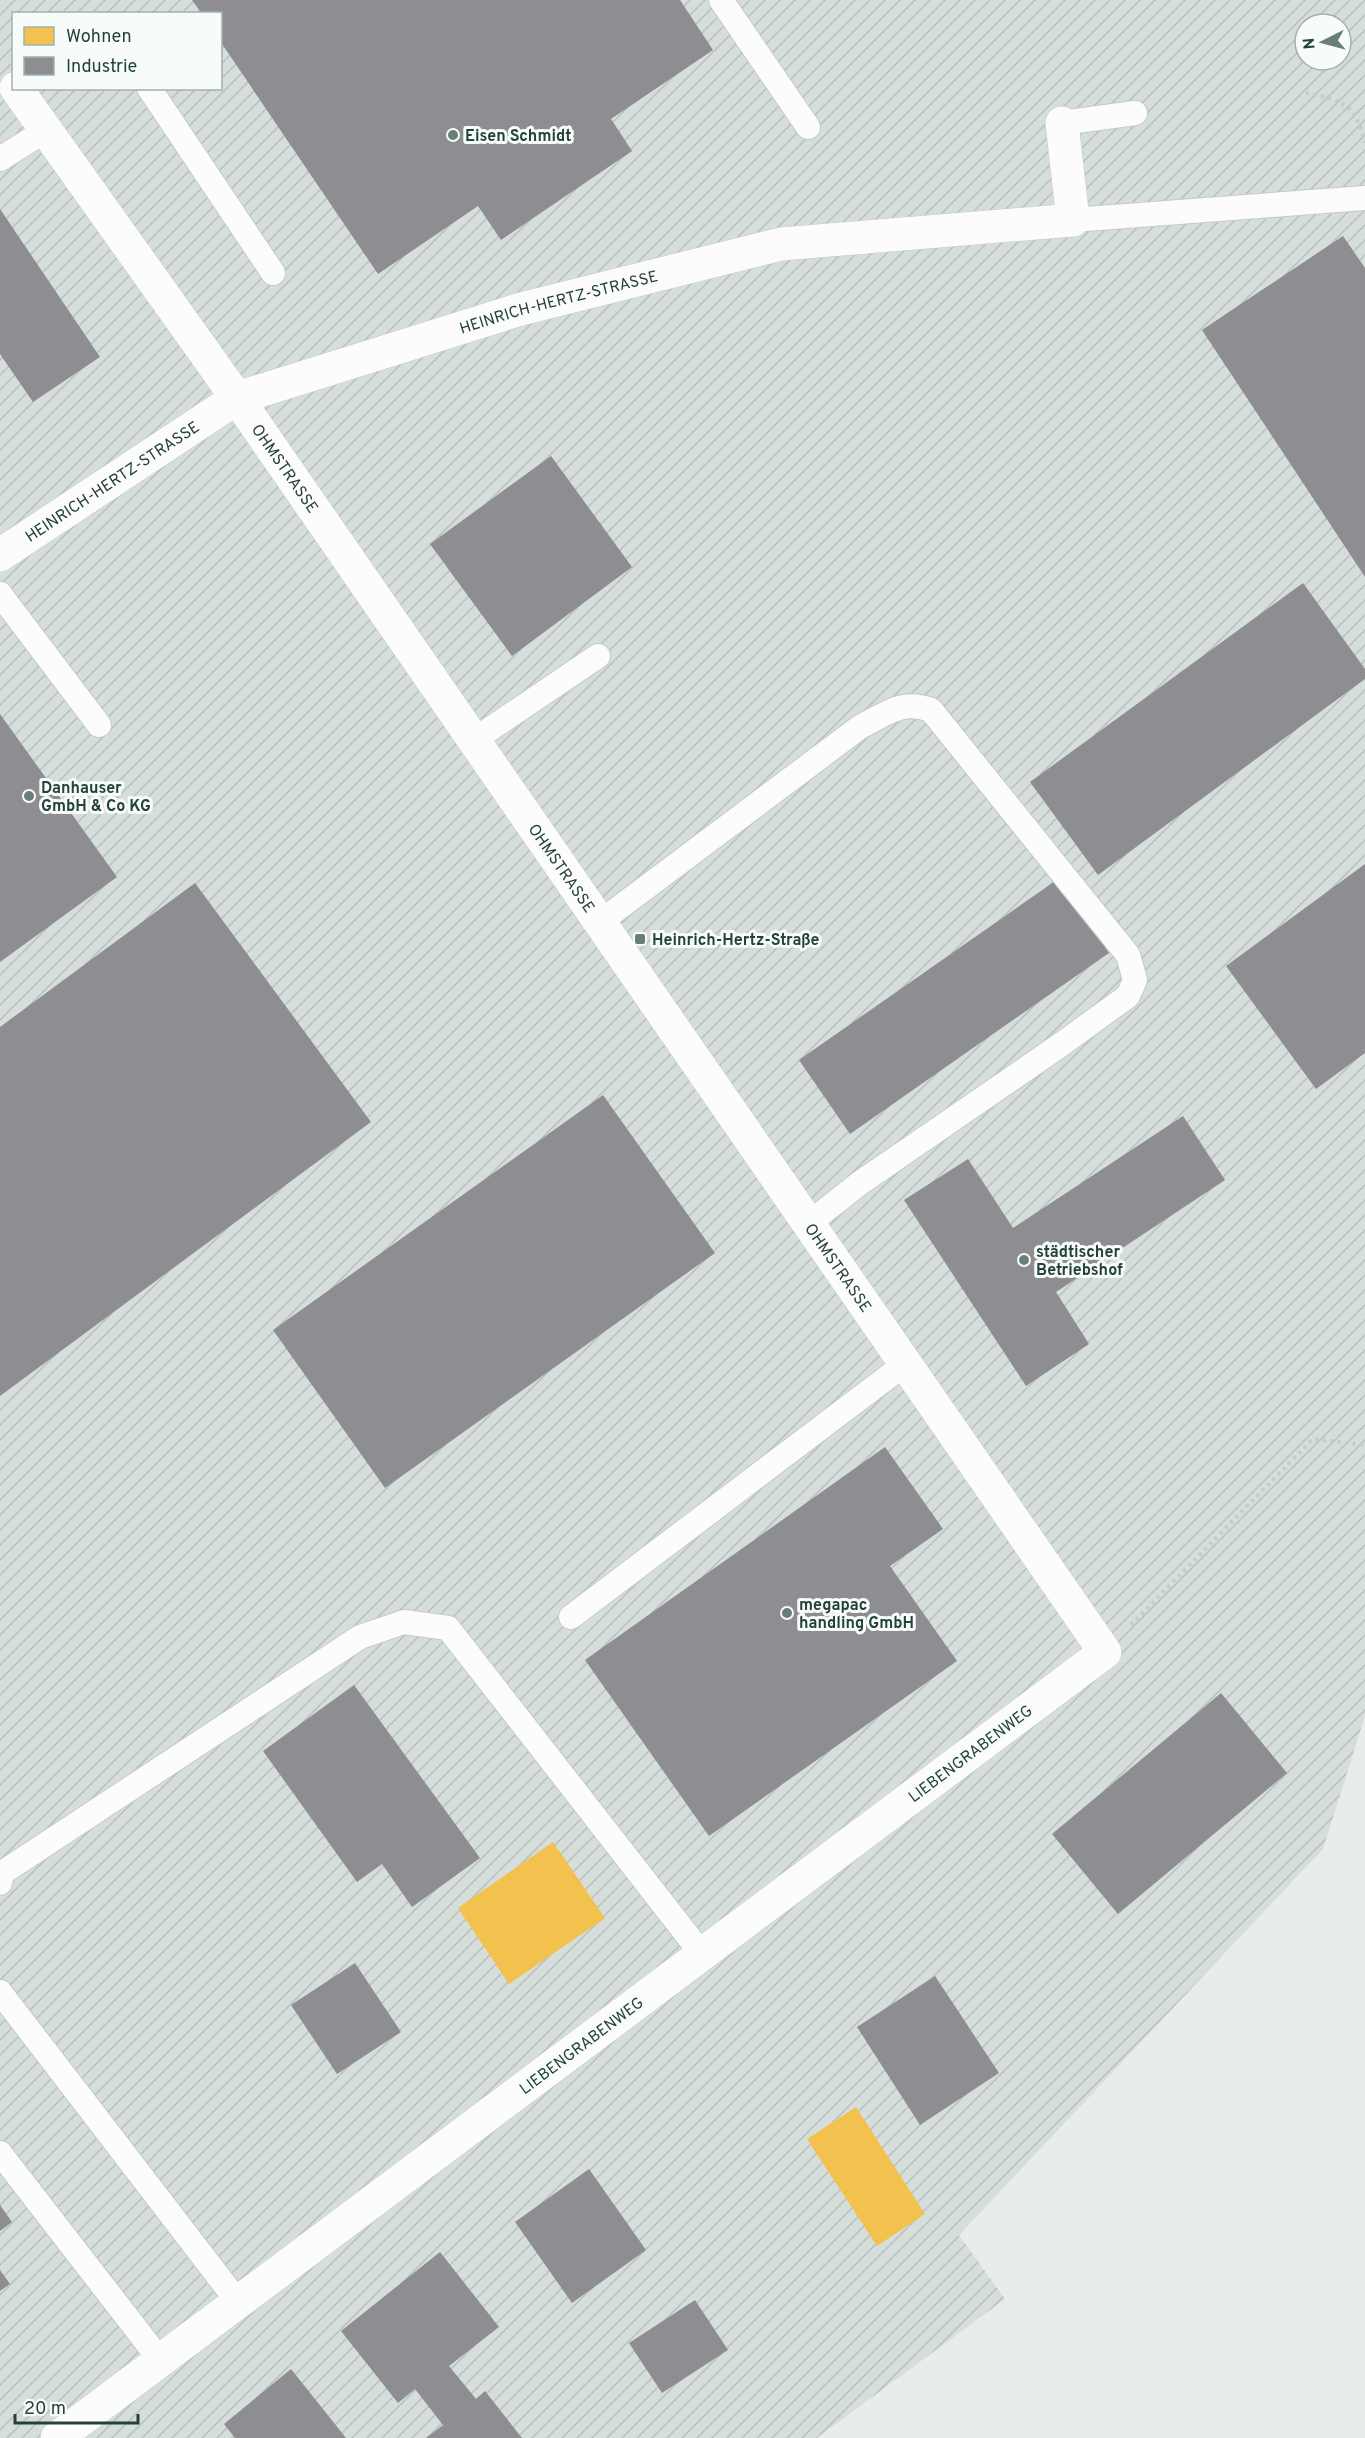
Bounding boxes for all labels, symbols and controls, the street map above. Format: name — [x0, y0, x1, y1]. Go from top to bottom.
legend — [12, 12, 222, 90]
north arrow — [1293, 12, 1353, 72]
text: Wohnen — [66, 26, 132, 49]
text: N — [1300, 37, 1321, 50]
text: Industrie — [66, 56, 137, 79]
place label: Eisen Schmidt — [465, 127, 572, 147]
marker: Eisen Schmidt — [446, 128, 460, 142]
street label: HEINRICH-HERTZ-STRASSE — [457, 267, 660, 340]
street label: HEINRICH-HERTZ-STRASSE — [22, 418, 204, 548]
street label: OHMSTRASSE — [246, 421, 322, 518]
place label: Danhauser GmbH & Co KG — [41, 779, 151, 817]
marker: Danhauser GmbH & Co KG — [22, 789, 36, 803]
street label: OHMSTRASSE — [523, 821, 598, 917]
place label: Heinrich-Hertz-Straße — [652, 931, 819, 951]
marker: Heinrich-Hertz-Straße — [633, 932, 647, 946]
street label: OHMSTRASSE — [799, 1220, 875, 1317]
place label: städtischer Betriebshof — [1036, 1243, 1123, 1281]
marker: städtischer Betriebshof — [1017, 1253, 1031, 1267]
place label: megapac handling GmbH — [799, 1596, 914, 1634]
marker: megapac handling GmbH — [780, 1606, 794, 1620]
street label: LIEBENGRABENWEG — [905, 1701, 1037, 1808]
street label: LIEBENGRABENWEG — [516, 1993, 648, 2100]
scale bar — [15, 2387, 138, 2425]
text: 20 m — [24, 2398, 66, 2421]

